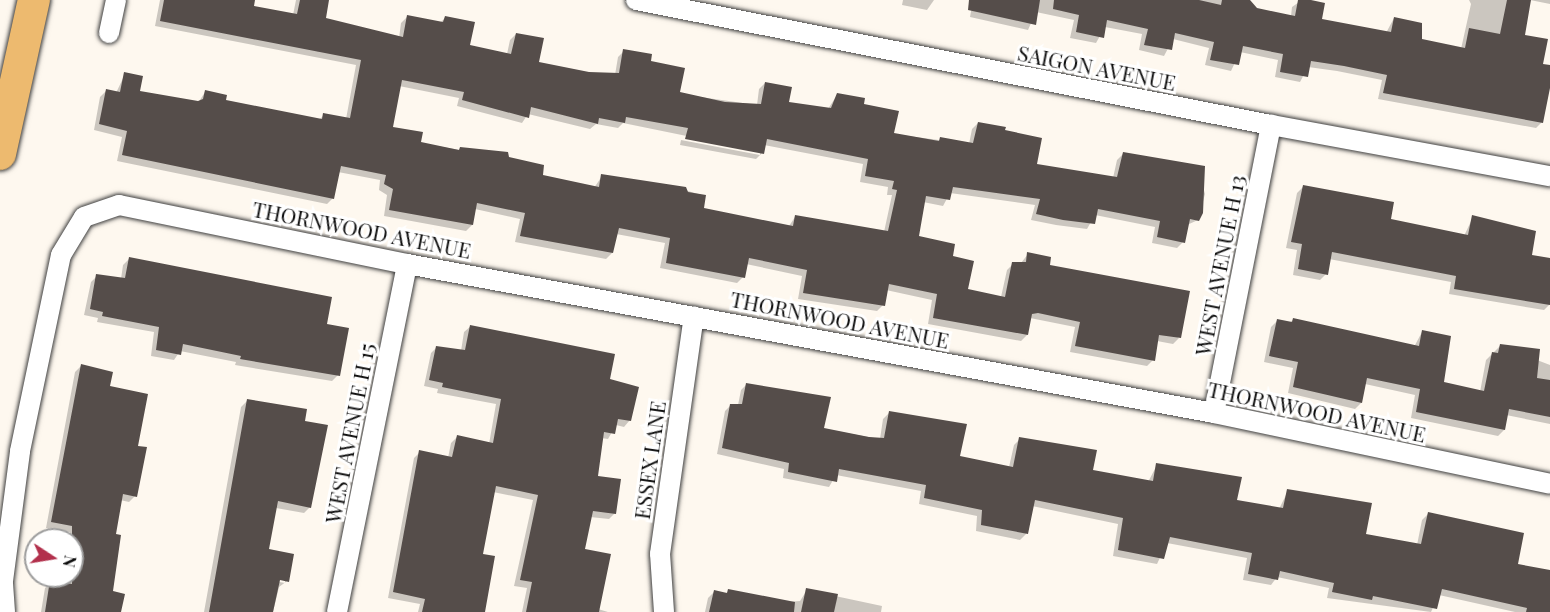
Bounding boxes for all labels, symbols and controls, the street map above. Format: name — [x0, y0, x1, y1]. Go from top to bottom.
street label: SAIGON AVENUE — [1015, 39, 1179, 95]
street label: WEST AVENUE H 13 — [1189, 172, 1249, 358]
street label: THORNWOOD AVENUE — [250, 195, 474, 263]
street label: THORNWOOD AVENUE — [728, 285, 952, 353]
street label: WEST AVENUE H 15 — [319, 340, 379, 526]
street label: THORNWOOD AVENUE — [1205, 376, 1429, 446]
street label: ESSEX LANE — [628, 399, 670, 521]
north arrow — [24, 528, 84, 588]
text: N — [59, 554, 82, 569]

